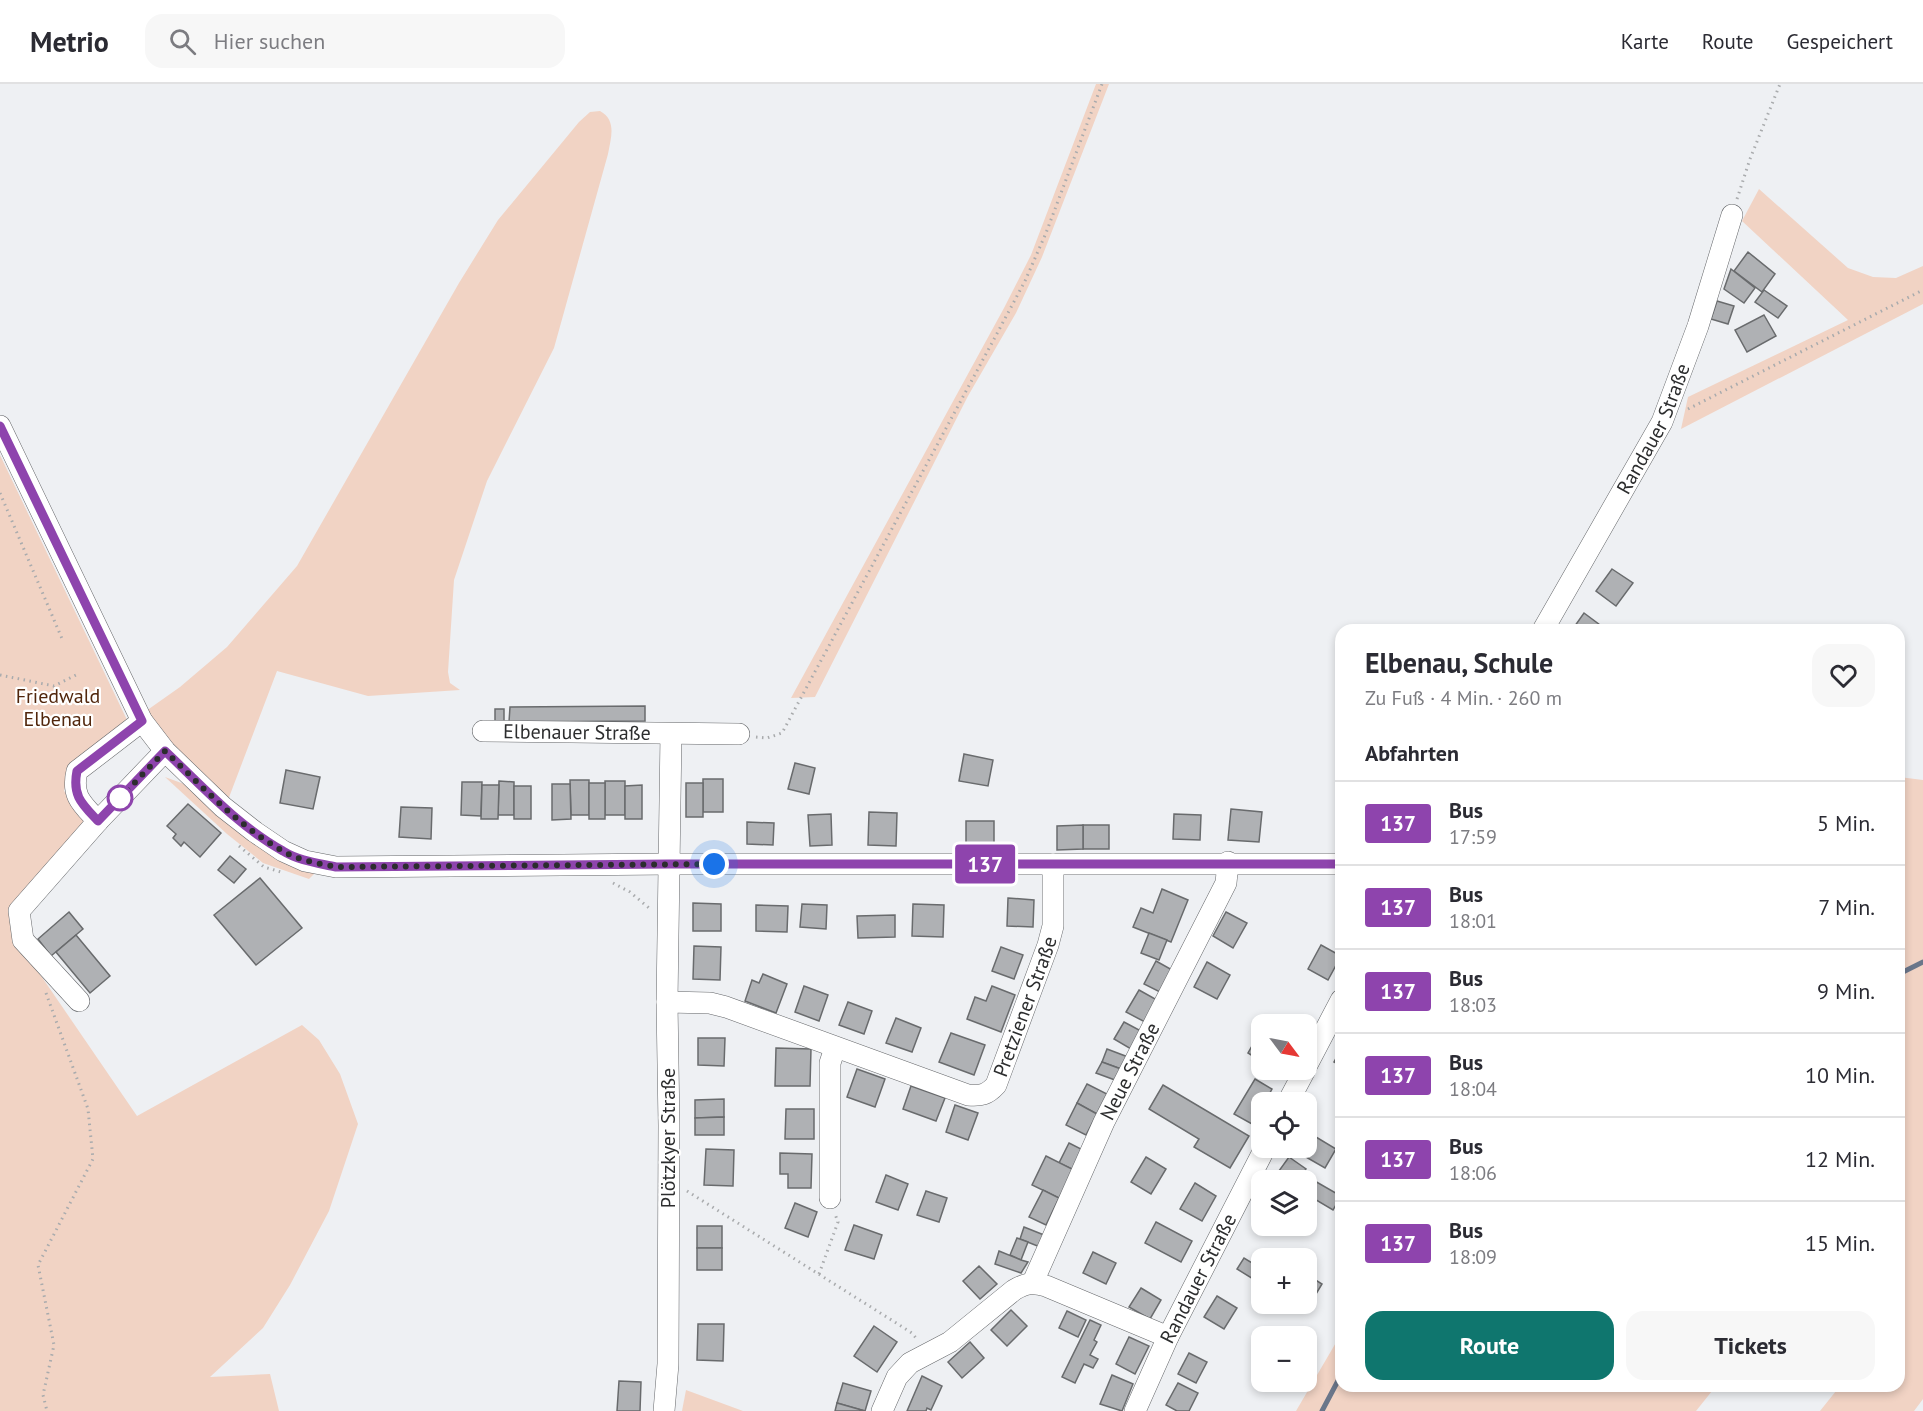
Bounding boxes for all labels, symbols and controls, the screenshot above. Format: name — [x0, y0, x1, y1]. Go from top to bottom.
search box — [145, 14, 565, 68]
text: Metrio — [30, 23, 109, 60]
icon: search — [166, 25, 199, 58]
text: Hier suchen — [214, 27, 325, 55]
text: Karte — [1621, 28, 1669, 55]
text: Route — [1702, 28, 1753, 55]
text: Gespeichert — [1786, 28, 1893, 55]
street label: Randauer Straße — [1611, 360, 1696, 499]
text: Elbenau, Schule — [1365, 644, 1553, 681]
button: heart — [1812, 644, 1875, 707]
park label: Friedwald Elbenau — [16, 683, 100, 732]
text: Zu Fuß · 4 Min. · 260 m — [1365, 685, 1562, 711]
street label: Elbenauer Straße — [503, 718, 651, 746]
text: Abfahrten — [1365, 739, 1459, 767]
unlabelled marker — [107, 785, 133, 811]
text: Bus — [1449, 796, 1483, 824]
text: 5 Min. — [1817, 809, 1875, 837]
text: 137 — [1380, 810, 1416, 837]
text: 17:59 — [1449, 824, 1497, 850]
line badge: 137 — [950, 844, 1020, 884]
your location — [699, 849, 729, 879]
text: 137 — [967, 851, 1003, 878]
text: Bus — [1449, 880, 1483, 908]
text: 7 Min. — [1818, 893, 1875, 921]
text: 137 — [1380, 894, 1416, 921]
text: 18:01 — [1449, 908, 1497, 934]
street label: Pretziener Straße — [987, 933, 1063, 1080]
text: Bus — [1449, 964, 1483, 992]
text: 9 Min. — [1817, 977, 1875, 1005]
text: 137 — [1380, 978, 1416, 1005]
text: 18:03 — [1449, 992, 1497, 1018]
north arrow — [1251, 1014, 1317, 1080]
map controls — [1251, 1014, 1317, 1392]
street label: Neue Straße — [1094, 1018, 1166, 1124]
text: Bus — [1449, 1048, 1483, 1076]
text: 10 Min. — [1805, 1061, 1875, 1089]
text: 137 — [1380, 1062, 1416, 1089]
street label: Plötzkyer Straße — [655, 1068, 681, 1208]
text: 18:04 — [1449, 1076, 1497, 1102]
button: locate — [1251, 1092, 1317, 1158]
text: Bus — [1449, 1132, 1483, 1160]
text: 12 Min. — [1805, 1145, 1875, 1173]
text: 137 — [1380, 1146, 1416, 1173]
text: 18:06 — [1449, 1160, 1497, 1186]
button: layers — [1251, 1170, 1317, 1236]
street label: Randauer Straße — [1154, 1209, 1242, 1348]
text: Bus — [1449, 1216, 1483, 1244]
text: 15 Min. — [1805, 1229, 1875, 1257]
text: 137 — [1380, 1230, 1416, 1257]
text: 18:09 — [1449, 1244, 1497, 1270]
button: + — [1251, 1248, 1317, 1314]
button: Route — [1365, 1311, 1614, 1380]
button: Tickets — [1626, 1311, 1875, 1380]
button: − — [1251, 1326, 1317, 1392]

